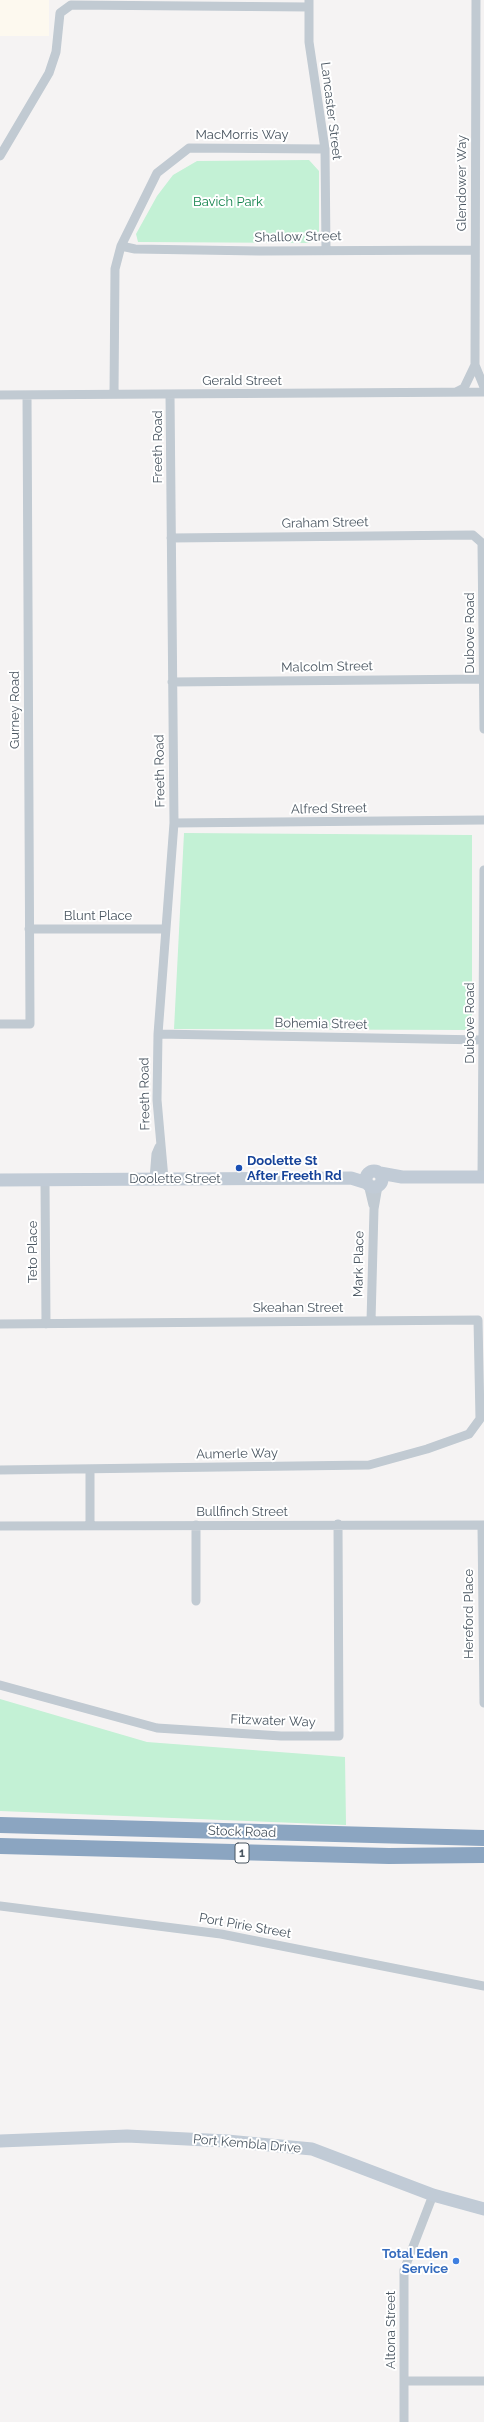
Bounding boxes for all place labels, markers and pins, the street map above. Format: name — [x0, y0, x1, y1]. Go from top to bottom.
place label: Doolette St After Freeth Rd — [247, 1153, 342, 1184]
marker: Doolette St After Freeth Rd — [234, 1163, 244, 1173]
place label: Total Eden Service — [382, 2246, 448, 2277]
marker: Total Eden Service — [451, 2256, 461, 2266]

